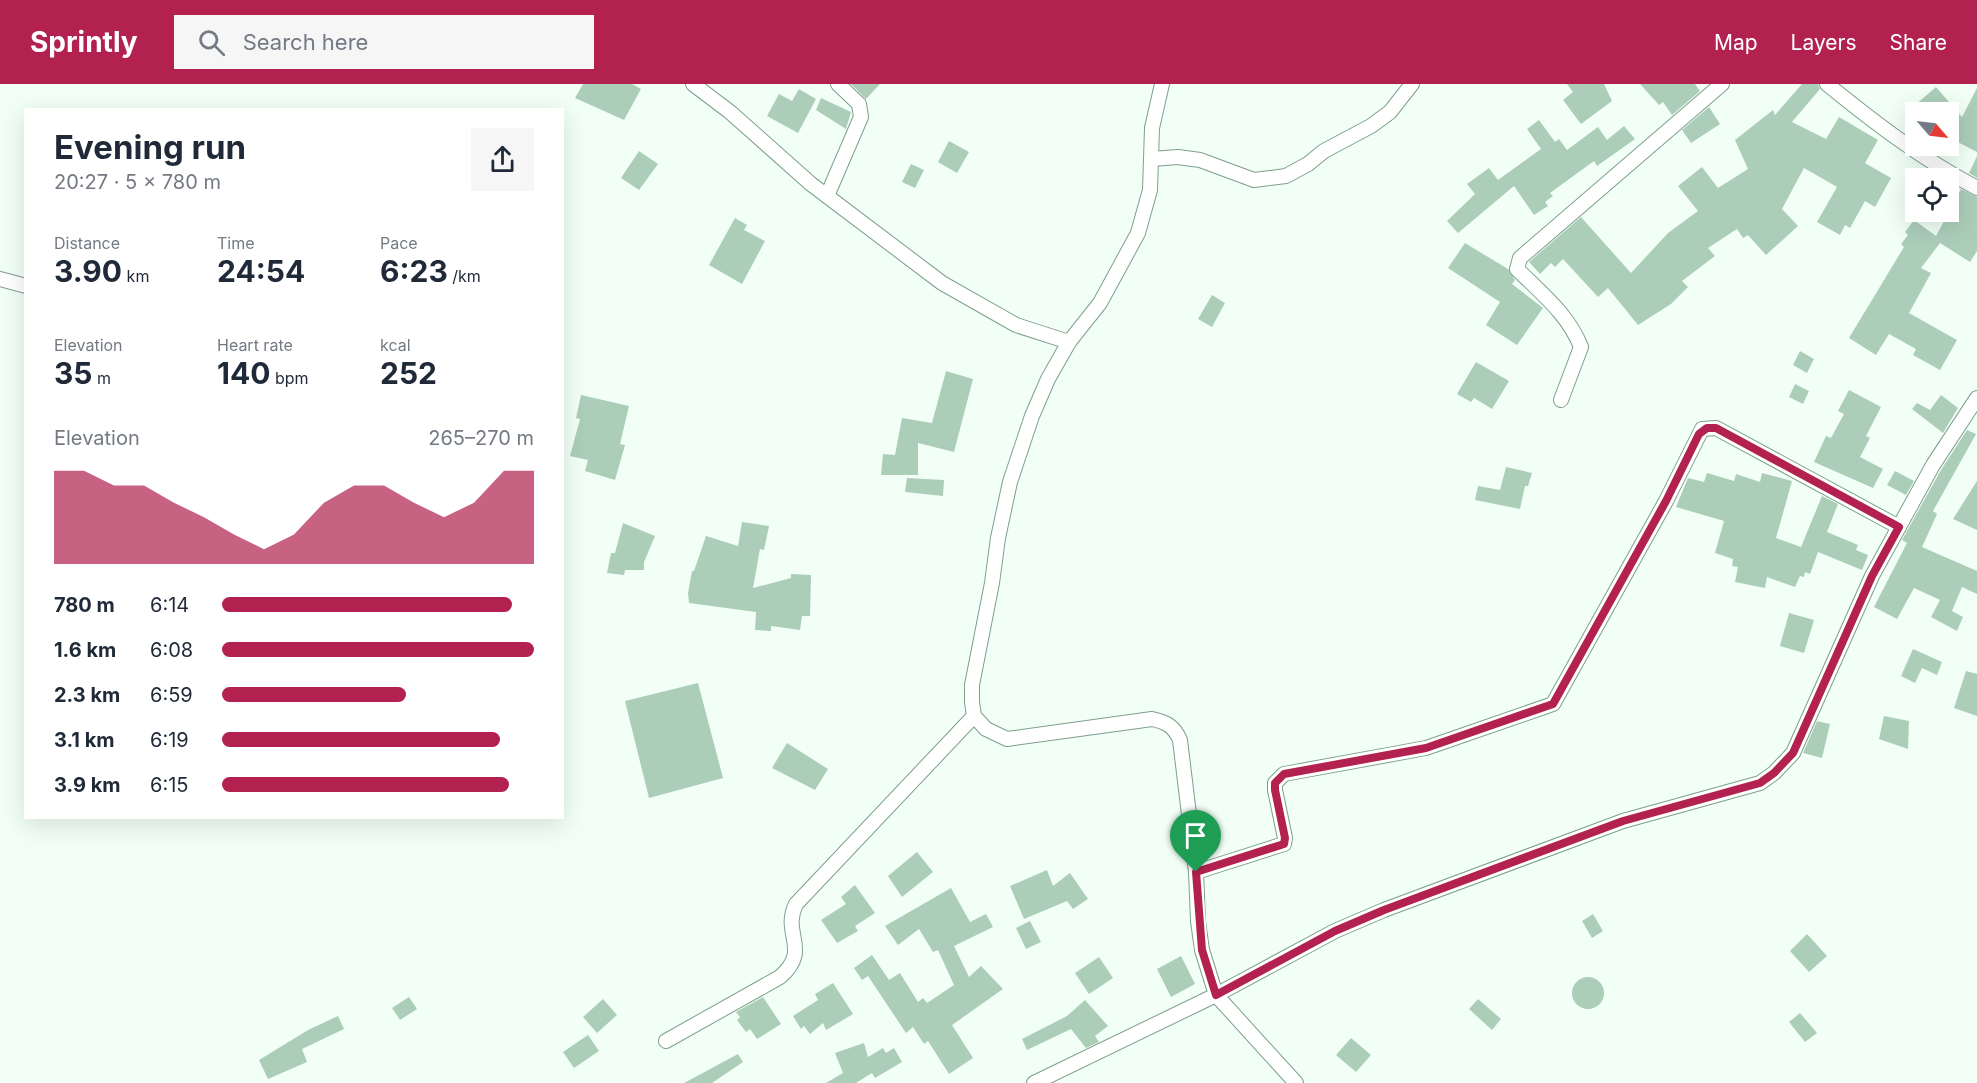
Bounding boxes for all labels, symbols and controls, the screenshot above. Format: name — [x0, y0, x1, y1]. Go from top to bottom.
search box — [174, 15, 594, 69]
text: Sprintly — [30, 25, 138, 59]
icon: search — [195, 26, 228, 59]
text: Search here — [243, 29, 368, 55]
text: Map — [1714, 30, 1758, 55]
text: Layers — [1791, 30, 1857, 55]
text: Share — [1890, 30, 1947, 55]
north arrow — [1905, 102, 1959, 156]
map controls — [1905, 102, 1959, 222]
text: Evening run — [54, 127, 246, 167]
button: share — [471, 128, 534, 191]
button: locate — [1905, 168, 1959, 222]
text: 20:27 · 5 × 780 m — [54, 170, 221, 194]
text: Distance — [54, 233, 120, 253]
text: Time — [217, 233, 255, 253]
text: Pace — [380, 233, 418, 253]
text: 3.90 — [54, 253, 122, 289]
text: 24:54 — [217, 253, 305, 289]
text: 6:23 — [380, 253, 448, 289]
text: km — [122, 266, 149, 286]
text: /km — [448, 266, 481, 286]
text: Elevation — [54, 335, 123, 355]
text: Heart rate — [217, 335, 293, 355]
text: kcal — [380, 335, 411, 355]
text: 35 — [54, 355, 93, 391]
text: 140 — [217, 355, 270, 391]
text: 252 — [380, 355, 437, 391]
text: m — [93, 368, 111, 388]
text: bpm — [270, 368, 309, 388]
text: Elevation — [54, 426, 140, 450]
text: 265–270 m — [428, 426, 534, 450]
text: 780 m — [54, 593, 115, 617]
text: 6:14 — [150, 593, 189, 617]
text: 1.6 km — [54, 638, 116, 662]
text: 6:08 — [150, 638, 193, 662]
text: 2.3 km — [54, 683, 120, 707]
text: 6:59 — [150, 683, 193, 707]
text: 3.1 km — [54, 728, 115, 752]
text: 6:19 — [150, 728, 189, 752]
text: 3.9 km — [54, 773, 121, 797]
text: 6:15 — [150, 773, 188, 797]
pin — [1170, 810, 1221, 872]
icon: arrive — [1179, 819, 1212, 852]

